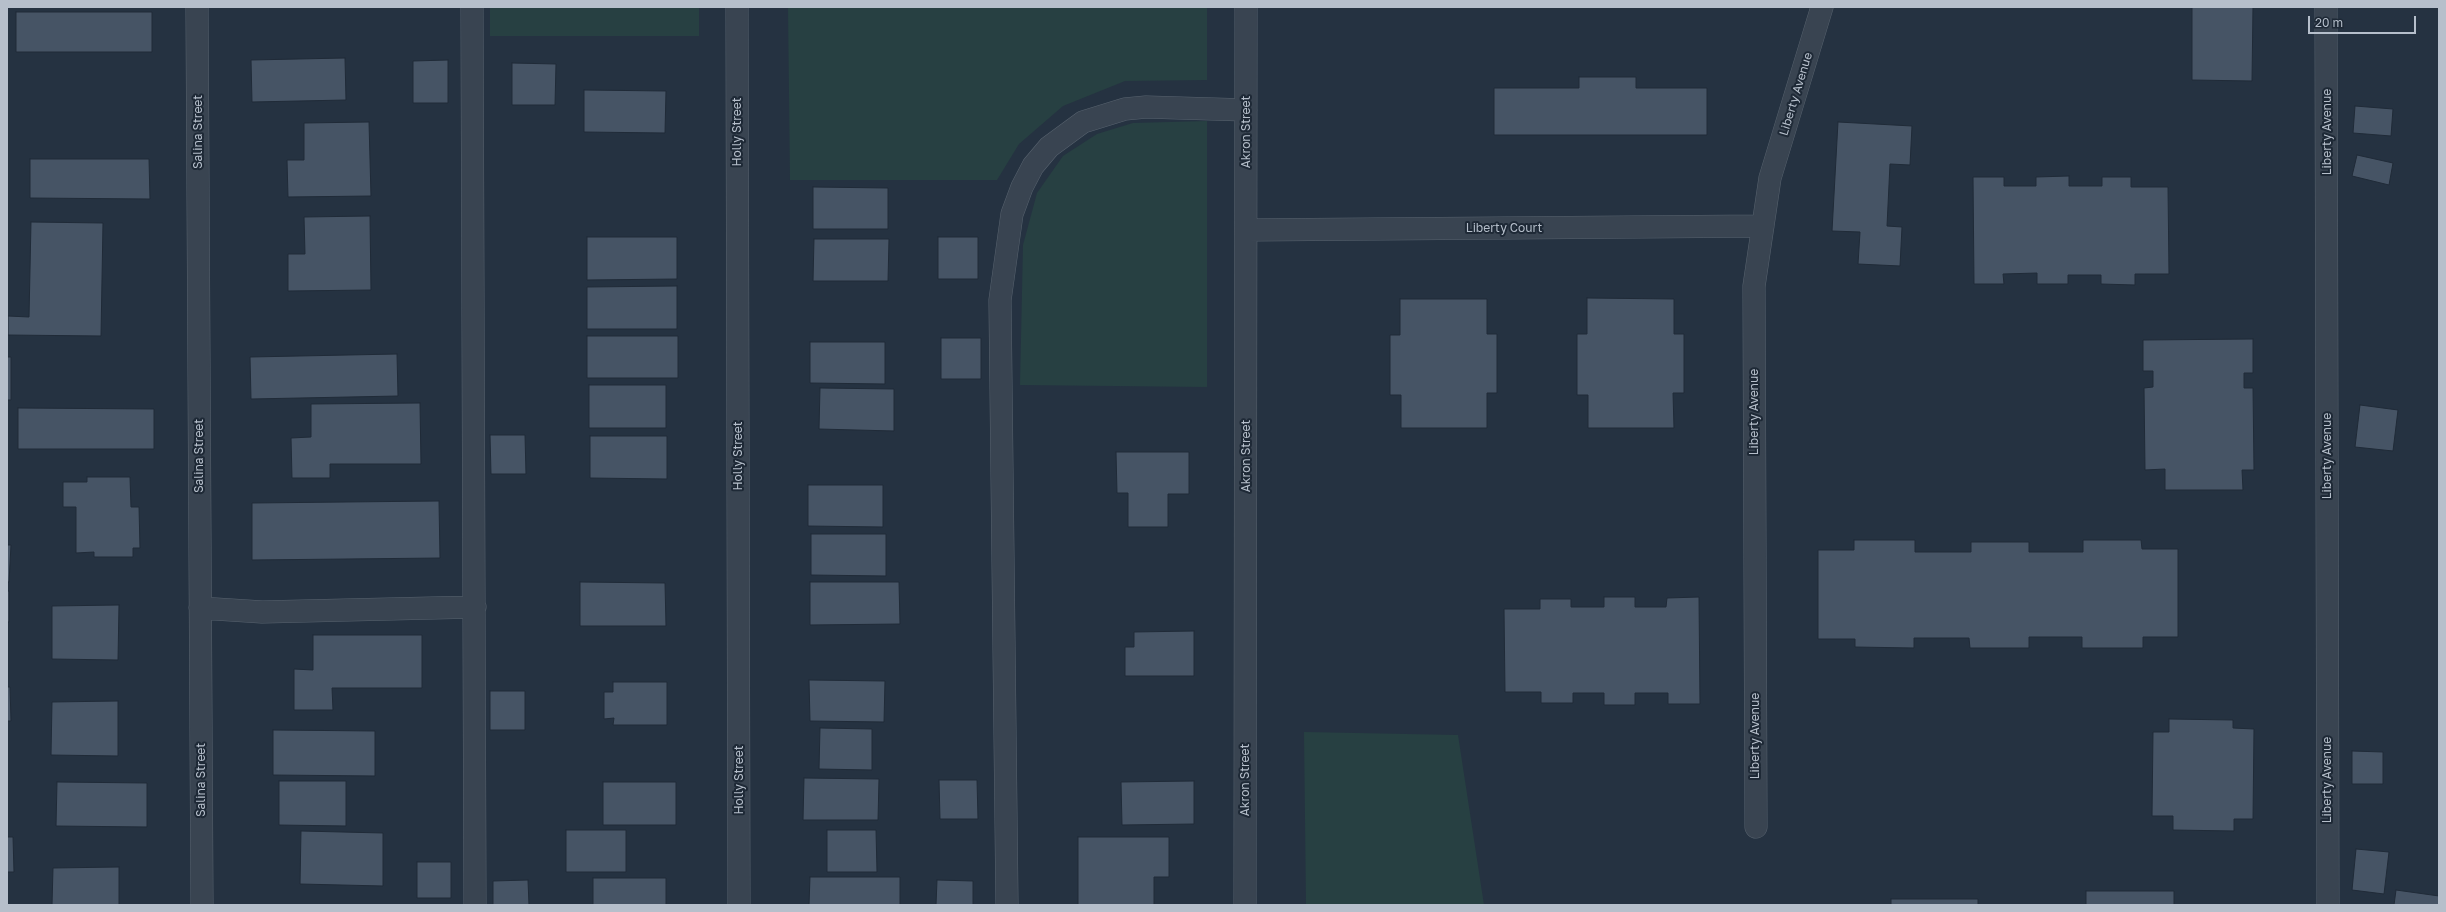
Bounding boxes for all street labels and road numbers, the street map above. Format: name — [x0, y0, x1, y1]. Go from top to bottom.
street label: Liberty Avenue — [1776, 51, 1816, 137]
street label: Liberty Avenue — [2320, 89, 2334, 175]
street label: Salina Street — [191, 95, 205, 169]
street label: Akron Street — [1239, 96, 1253, 168]
street label: Holly Street — [730, 98, 744, 166]
street label: Liberty Court — [1466, 221, 1542, 235]
street label: Liberty Avenue — [1747, 369, 1761, 455]
street label: Liberty Avenue — [2320, 413, 2334, 499]
street label: Salina Street — [192, 419, 206, 493]
street label: Akron Street — [1239, 420, 1253, 492]
street label: Holly Street — [731, 422, 745, 490]
street label: Liberty Avenue — [1748, 693, 1762, 779]
street label: Liberty Avenue — [2320, 737, 2334, 823]
street label: Salina Street — [194, 743, 208, 817]
street label: Akron Street — [1238, 744, 1252, 816]
street label: Holly Street — [732, 746, 746, 814]

